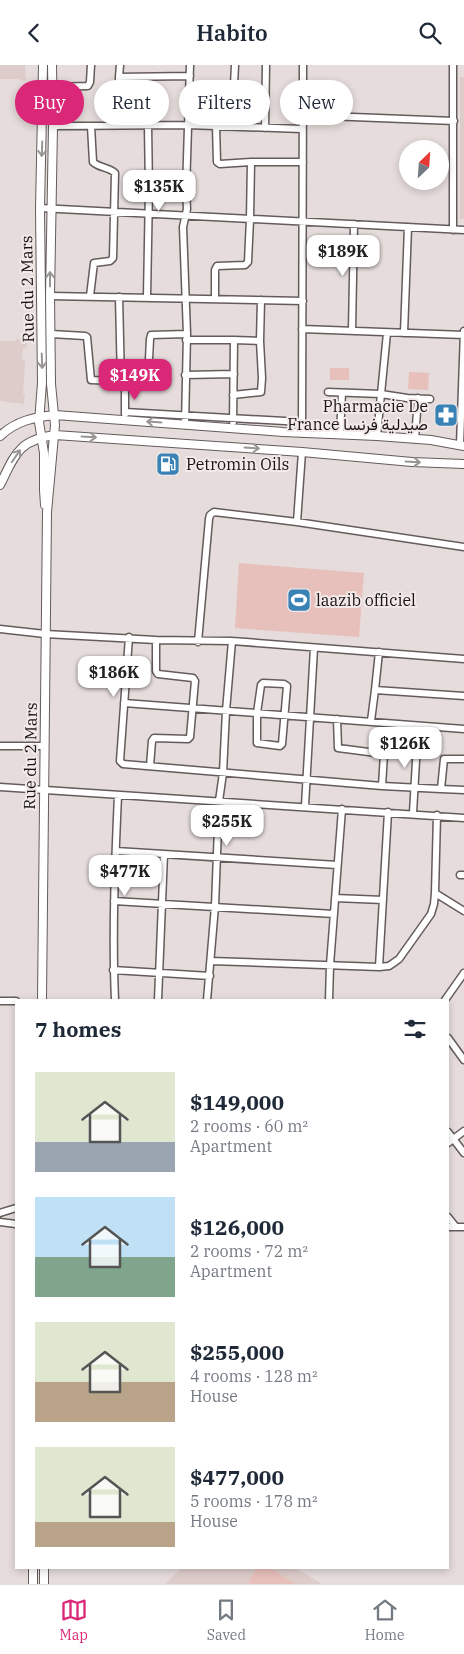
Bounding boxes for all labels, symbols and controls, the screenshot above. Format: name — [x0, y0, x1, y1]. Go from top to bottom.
text: Habito — [196, 18, 268, 47]
icon: back — [20, 19, 48, 47]
icon: search — [416, 19, 444, 47]
chip: Buy — [15, 80, 84, 125]
chip: Rent — [94, 80, 169, 125]
chip: Filters — [179, 80, 270, 125]
chip: New — [280, 80, 353, 125]
one-way arrow — [37, 140, 47, 156]
north arrow — [399, 140, 449, 190]
map controls — [399, 140, 449, 190]
pin: $135K — [124, 169, 194, 212]
text: $135K — [134, 176, 184, 196]
street label: Rue du 2 Mars — [16, 235, 38, 343]
pin: $189K — [308, 235, 378, 277]
text: $189K — [318, 241, 368, 261]
one-way arrow — [45, 271, 55, 288]
one-way arrow — [37, 353, 47, 369]
pin: $149K — [100, 359, 170, 401]
text: $149K — [110, 365, 160, 385]
place label: Pharmacie De France صيدلية فرنسا — [287, 396, 428, 435]
pharmacy icon: Pharmacie De France صيدلية فرنسا — [433, 402, 459, 428]
one-way arrow — [146, 418, 162, 427]
one-way arrow — [81, 432, 97, 442]
one-way arrow — [243, 444, 259, 453]
one-way arrow — [10, 449, 21, 463]
fuel station icon: Petromin Oils — [155, 451, 181, 477]
place label: Petromin Oils — [186, 454, 289, 474]
one-way arrow — [405, 457, 421, 467]
sports icon: laazib officiel — [286, 587, 312, 613]
place label: laazib officiel — [316, 590, 416, 610]
pin: $186K — [79, 655, 149, 698]
text: $186K — [89, 662, 139, 682]
street label: Rue du 2 Mars — [19, 702, 41, 810]
pin: $126K — [370, 727, 440, 769]
text: $126K — [380, 733, 430, 753]
pin: $255K — [192, 805, 262, 847]
text: $255K — [202, 811, 252, 831]
pin: $477K — [90, 855, 160, 897]
text: $477K — [100, 861, 150, 881]
text: 7 homes — [35, 1015, 121, 1043]
icon: filters — [401, 1015, 429, 1043]
text: $149,000 — [190, 1088, 284, 1116]
icon: home — [75, 1092, 135, 1152]
text: 2 rooms · 60 m² — [190, 1116, 308, 1136]
text: Apartment — [190, 1136, 272, 1156]
text: $126,000 — [190, 1213, 284, 1241]
icon: home — [75, 1217, 135, 1277]
text: 2 rooms · 72 m² — [190, 1241, 308, 1261]
text: Apartment — [190, 1261, 272, 1281]
text: $255,000 — [190, 1338, 284, 1366]
icon: home — [75, 1342, 135, 1402]
text: 4 rooms · 128 m² — [190, 1366, 318, 1386]
text: House — [190, 1386, 238, 1406]
text: $477,000 — [190, 1463, 284, 1491]
icon: home — [75, 1467, 135, 1527]
text: 5 rooms · 178 m² — [190, 1491, 318, 1511]
text: House — [190, 1511, 238, 1531]
tab: Map — [59, 1596, 88, 1644]
tab: Saved — [207, 1596, 246, 1644]
tab: Home — [365, 1596, 405, 1644]

